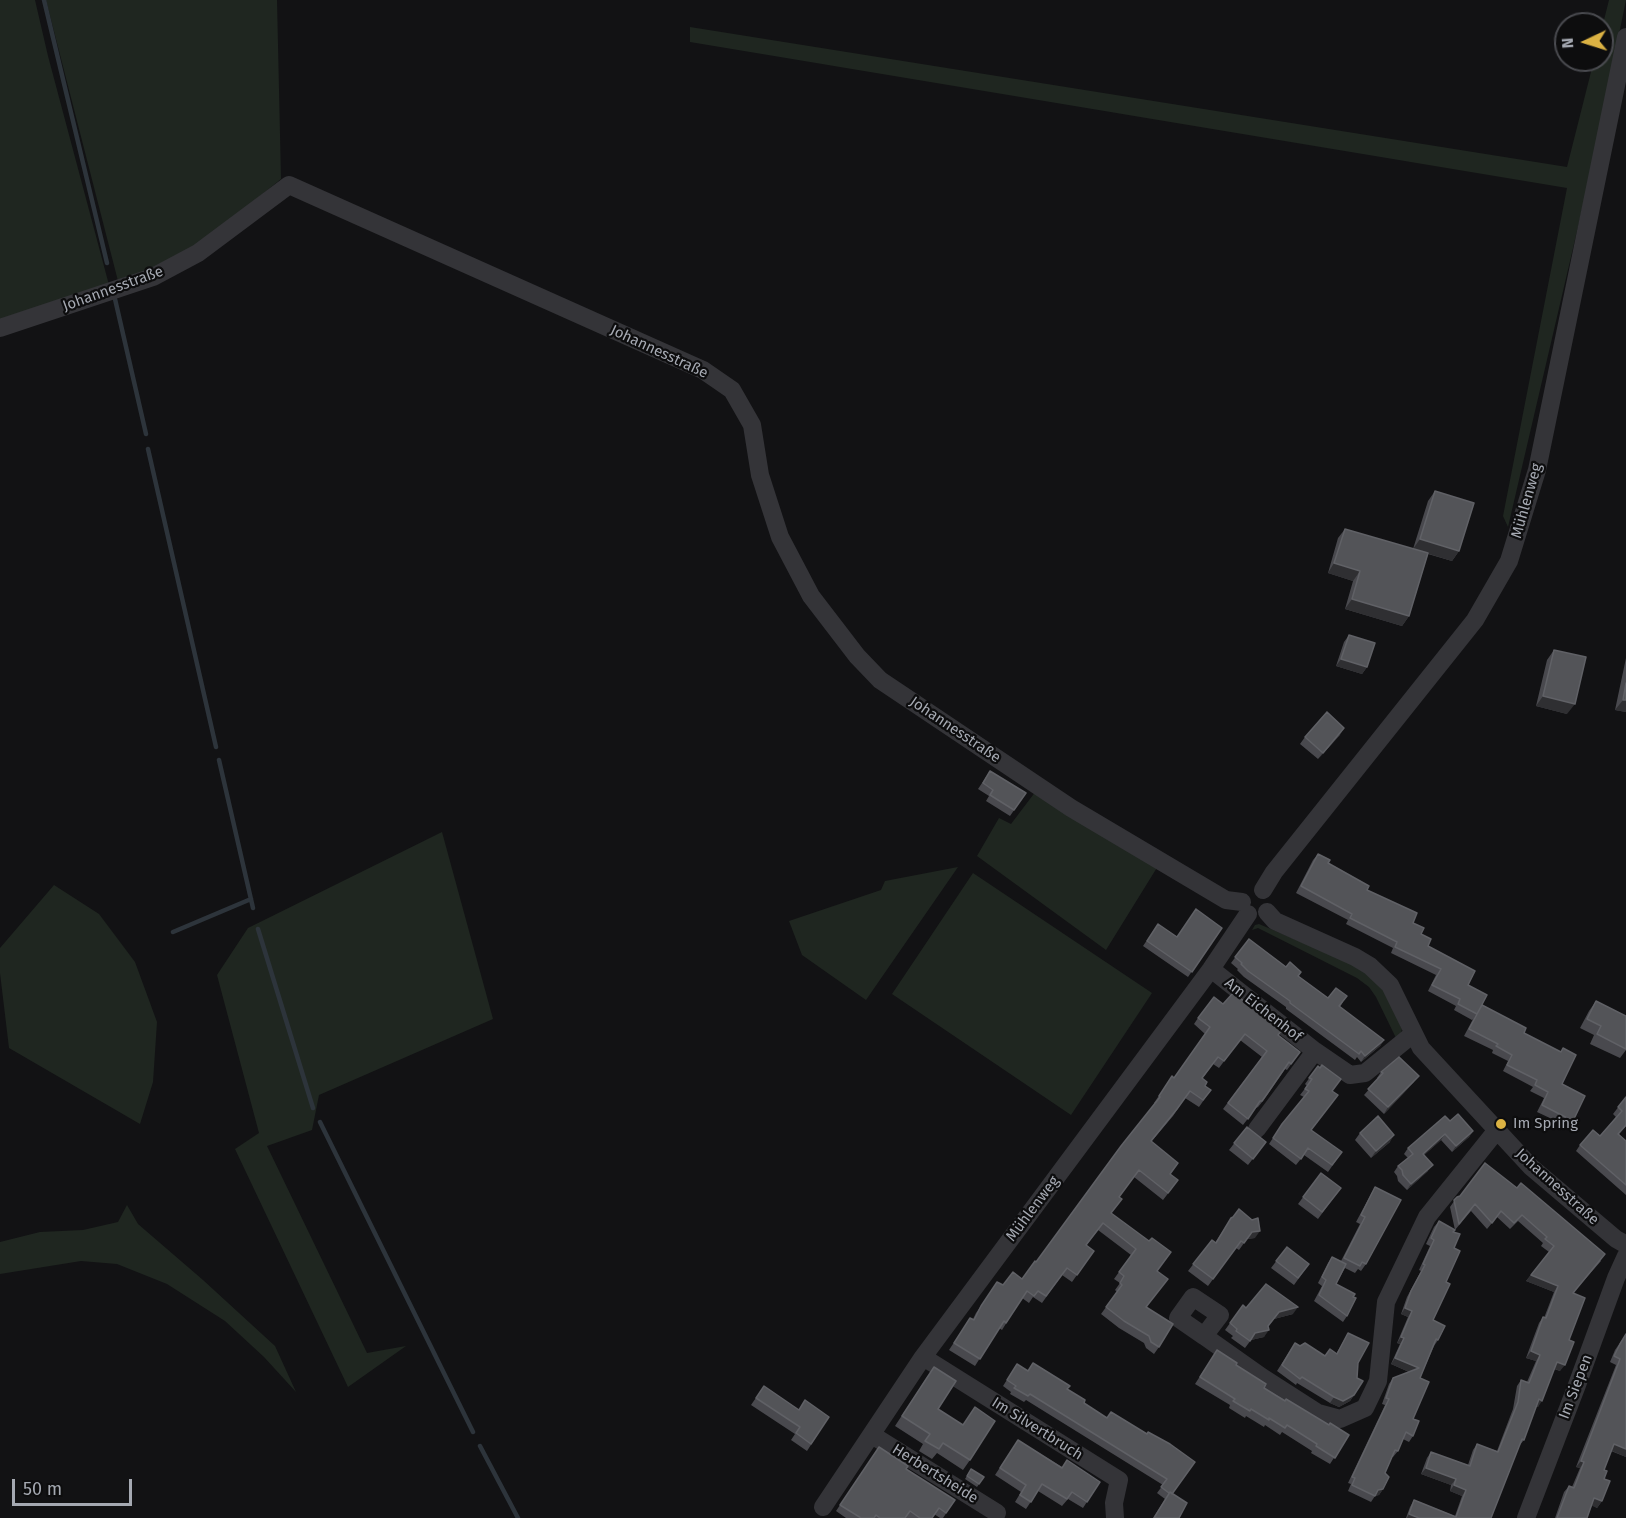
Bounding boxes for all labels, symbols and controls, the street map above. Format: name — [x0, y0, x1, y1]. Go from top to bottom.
north arrow — [1554, 12, 1614, 72]
text: N — [1558, 37, 1577, 49]
street label: Johannesstraße — [60, 262, 166, 316]
street label: Johannesstraße — [607, 321, 711, 383]
street label: Mühlenweg — [1508, 461, 1546, 541]
street label: Johannesstraße — [906, 693, 1004, 767]
street label: Am Eichenhof — [1221, 974, 1305, 1046]
place label: Im Spring — [1513, 1115, 1578, 1133]
marker: Im Spring — [1494, 1117, 1508, 1131]
street label: Johannesstraße — [1512, 1145, 1602, 1229]
street label: Mühlenweg — [1003, 1173, 1063, 1245]
street label: Im Siepen — [1555, 1352, 1597, 1422]
street label: Im Silvertbruch — [988, 1394, 1086, 1464]
street label: Herbertsheide — [889, 1440, 981, 1508]
scale bar — [15, 1467, 135, 1505]
text: 50 m — [23, 1478, 62, 1500]

